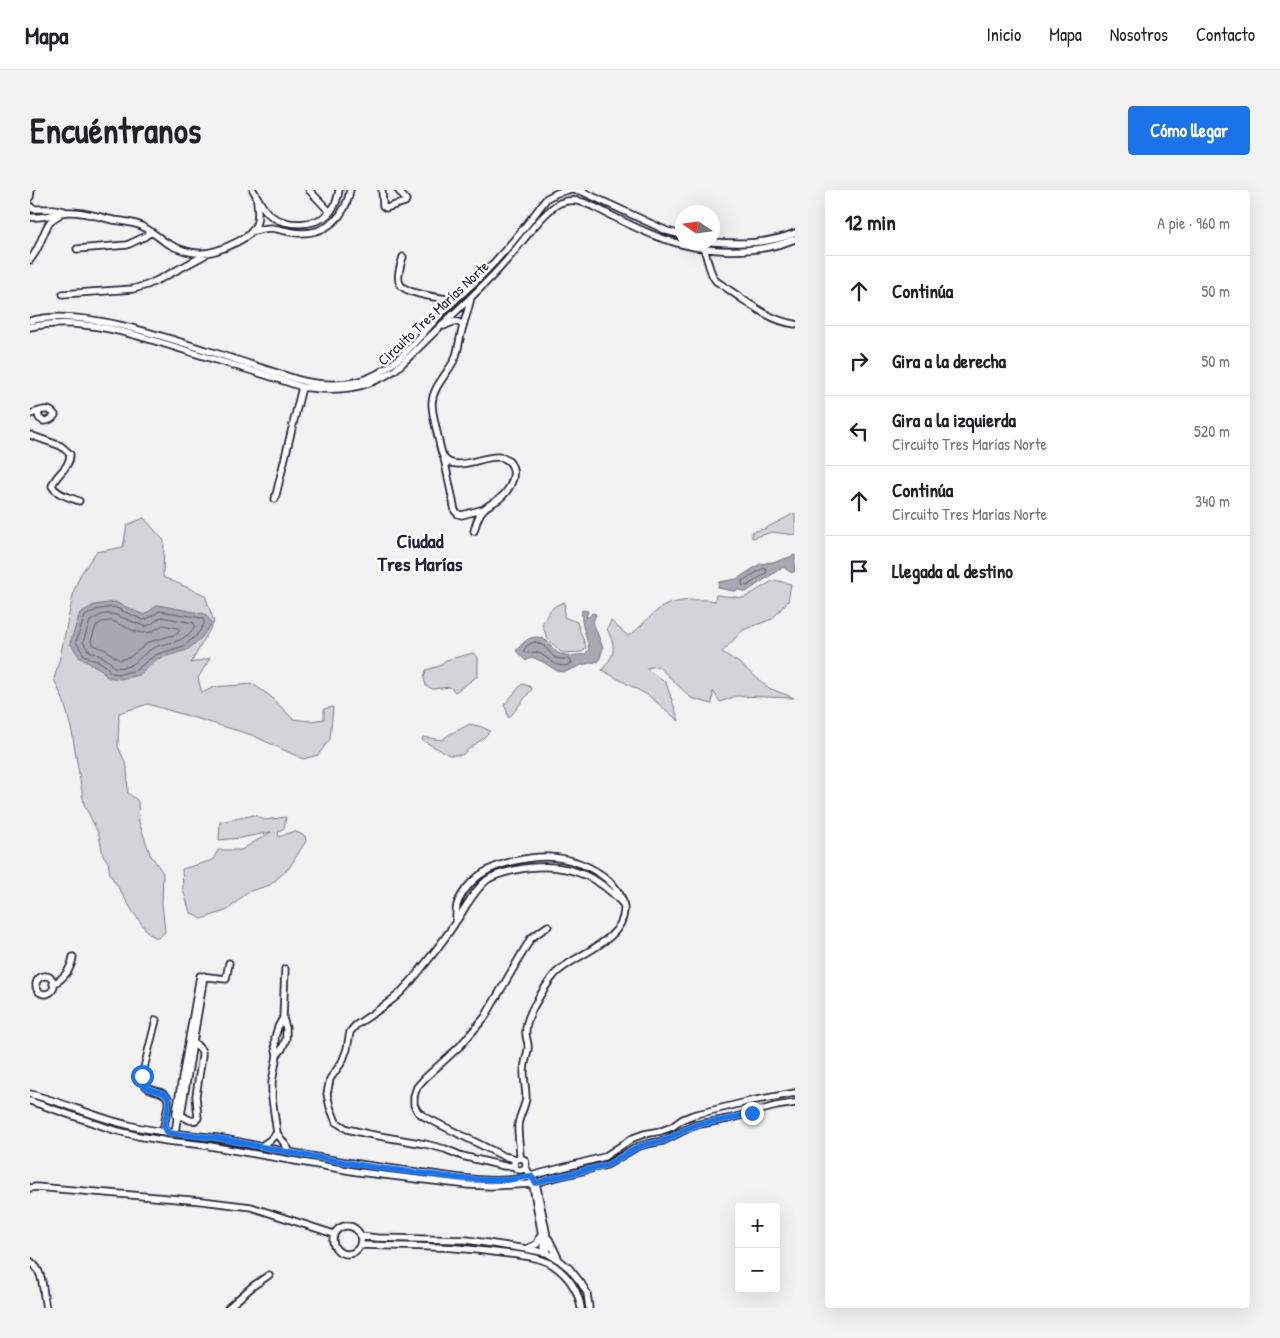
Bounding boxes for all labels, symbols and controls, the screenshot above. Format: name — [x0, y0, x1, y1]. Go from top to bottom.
text: Mapa — [25, 19, 68, 51]
text: Inicio — [987, 22, 1021, 47]
text: Mapa — [1049, 22, 1082, 47]
text: Nosotros — [1110, 22, 1168, 47]
text: Contacto — [1196, 22, 1255, 47]
button: Cómo llegar — [1128, 106, 1250, 155]
text: Encuéntranos — [30, 107, 201, 154]
north arrow — [675, 205, 720, 250]
text: 12 min — [845, 208, 896, 237]
text: A pie · 960 m — [1157, 212, 1230, 234]
street label: Circuito Tres Marías Norte — [373, 256, 493, 370]
icon: ahead — [845, 277, 873, 305]
text: Continúa — [892, 278, 953, 304]
text: 50 m — [1202, 280, 1230, 302]
icon: right — [845, 347, 873, 375]
text: Gira a la derecha — [892, 348, 1006, 374]
text: 50 m — [1202, 350, 1230, 372]
text: Gira a la izquierda — [892, 407, 1016, 433]
icon: left — [845, 417, 873, 445]
text: 520 m — [1194, 420, 1230, 442]
text: Circuito Tres Marías Norte — [892, 433, 1047, 455]
text: Continúa — [892, 477, 953, 503]
icon: ahead — [845, 487, 873, 515]
text: 340 m — [1195, 490, 1230, 512]
text: Circuito Tres Marías Norte — [892, 503, 1047, 525]
district label: Ciudad Tres Marías — [377, 527, 463, 577]
icon: arrive — [845, 557, 873, 585]
text: Llegada al destino — [892, 558, 1013, 584]
route start — [131, 1065, 154, 1088]
route end — [741, 1102, 764, 1125]
map controls — [735, 1203, 780, 1293]
button: + — [735, 1203, 780, 1248]
button: − — [735, 1248, 780, 1293]

